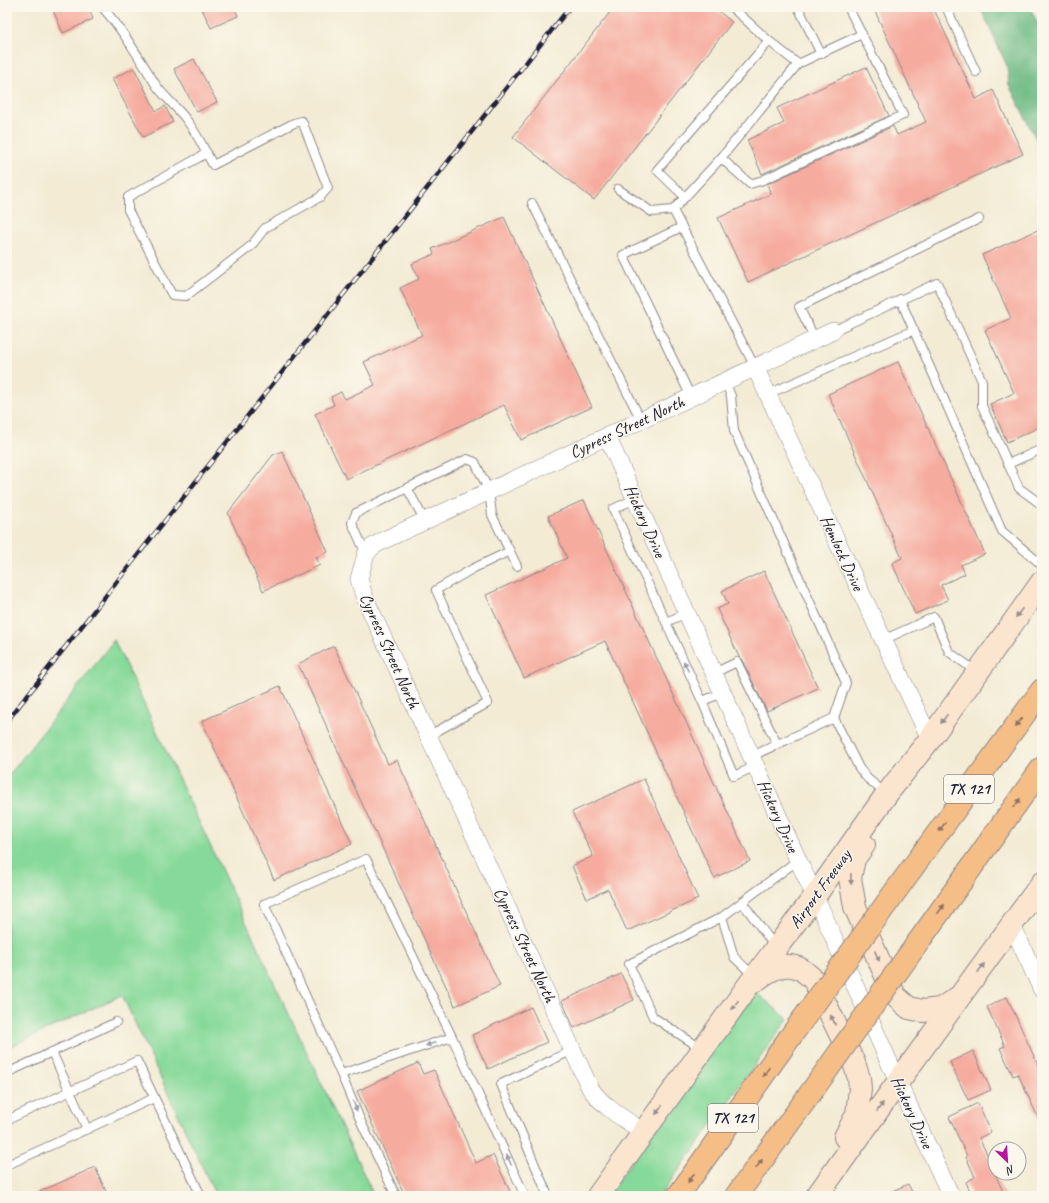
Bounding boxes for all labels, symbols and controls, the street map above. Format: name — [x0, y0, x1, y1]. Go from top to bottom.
street label: Cypress Street North — [566, 391, 689, 463]
street label: Hickory Drive — [620, 481, 671, 562]
street label: Hemlock Drive — [815, 512, 869, 595]
street label: Cypress Street North — [355, 590, 425, 713]
one-way arrow — [1015, 608, 1023, 619]
one-way arrow — [683, 660, 689, 671]
one-way arrow — [940, 714, 948, 725]
one-way arrow — [1015, 716, 1023, 727]
road number: TX 121 — [944, 775, 994, 803]
street label: Hickory Drive — [753, 776, 804, 857]
one-way arrow — [1013, 798, 1021, 809]
one-way arrow — [938, 821, 946, 832]
street label: Airport Freeway — [784, 844, 856, 933]
one-way arrow — [848, 873, 855, 885]
street label: Cypress Street North — [489, 884, 561, 1007]
one-way arrow — [937, 904, 945, 914]
one-way arrow — [874, 950, 880, 961]
one-way arrow — [977, 963, 985, 973]
one-way arrow — [731, 999, 739, 1010]
one-way arrow — [830, 1015, 836, 1026]
one-way arrow — [425, 1041, 437, 1047]
one-way arrow — [762, 1066, 770, 1077]
street label: Hickory Drive — [886, 1072, 939, 1153]
one-way arrow — [351, 1100, 358, 1112]
one-way arrow — [876, 1102, 884, 1112]
road number: TX 121 — [708, 1104, 758, 1132]
one-way arrow — [655, 1105, 663, 1116]
north arrow — [987, 1141, 1027, 1181]
one-way arrow — [506, 1155, 512, 1166]
one-way arrow — [755, 1159, 763, 1170]
text: N — [1003, 1162, 1017, 1179]
one-way arrow — [687, 1172, 695, 1183]

